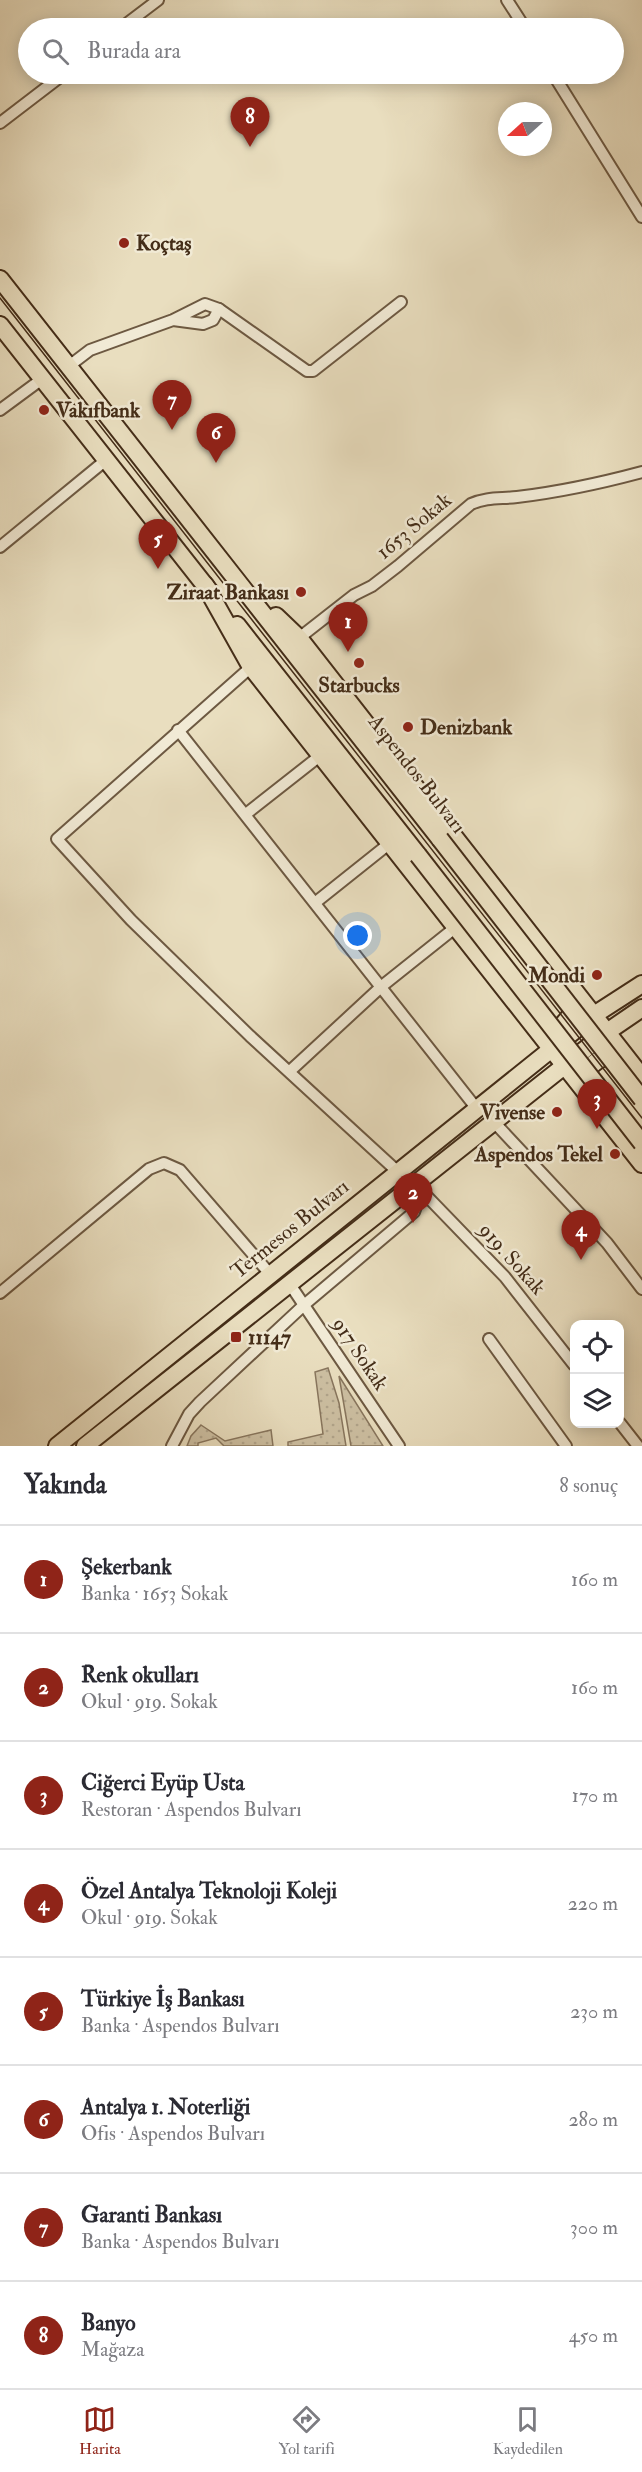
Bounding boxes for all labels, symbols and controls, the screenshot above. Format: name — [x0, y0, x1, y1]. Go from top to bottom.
search box — [18, 18, 624, 84]
icon: search — [39, 35, 72, 68]
text: Burada ara — [87, 37, 181, 65]
pin: 8 — [230, 98, 270, 147]
north arrow — [498, 102, 552, 156]
place label: Koçtaş — [136, 230, 192, 257]
marker: Koçtaş — [117, 236, 131, 250]
pin: 7 — [152, 380, 192, 430]
place label: Vakıfbank — [55, 397, 141, 424]
marker: Vakıfbank — [37, 403, 51, 417]
pin: 6 — [196, 414, 236, 463]
street label: 1653 Sokak — [371, 487, 457, 565]
pin: 5 — [138, 520, 178, 569]
place label: Ziraat Bankası — [167, 579, 289, 606]
marker: Ziraat Bankası — [294, 585, 308, 599]
pin: 1 — [328, 602, 368, 652]
marker: Starbucks — [352, 656, 366, 670]
place label: Starbucks — [318, 672, 400, 699]
street label: Aspendos Bulvarı — [362, 708, 472, 839]
place label: Denizbank — [420, 714, 513, 741]
marker: Denizbank — [401, 720, 415, 734]
your location — [343, 921, 372, 950]
place label: Mondi — [527, 962, 585, 989]
marker: Mondi — [590, 968, 604, 982]
pin: 3 — [578, 1080, 616, 1129]
place label: Vivense — [479, 1099, 545, 1126]
marker: Vivense — [550, 1105, 564, 1119]
place label: Aspendos Tekel — [474, 1141, 604, 1168]
marker: Aspendos Tekel — [608, 1147, 622, 1161]
street label: Termesos Bulvarı — [225, 1173, 355, 1285]
pin: 2 — [394, 1174, 432, 1223]
pin: 4 — [562, 1210, 600, 1260]
street label: 919. Sokak — [471, 1216, 551, 1301]
street label: 917 Sokak — [325, 1311, 394, 1396]
map controls — [570, 1320, 624, 1428]
button: locate — [570, 1320, 624, 1374]
place label: 11147 — [248, 1324, 291, 1351]
marker: 11147 — [229, 1330, 243, 1344]
button: layers — [570, 1374, 624, 1428]
text: Yakında — [24, 1469, 106, 1501]
text: 8 sonuç — [559, 1473, 618, 1498]
text: Şekerbank — [81, 1553, 172, 1581]
text: 1 — [40, 1567, 47, 1592]
text: 160 m — [571, 1567, 618, 1592]
text: Banka · 1653 Sokak — [81, 1581, 228, 1606]
text: Renk okulları — [81, 1661, 199, 1689]
text: 2 — [38, 1675, 49, 1700]
text: 160 m — [571, 1675, 618, 1700]
text: Okul · 919. Sokak — [81, 1689, 218, 1714]
text: Ciğerci Eyüp Usta — [81, 1769, 244, 1797]
text: 3 — [40, 1783, 47, 1808]
text: 170 m — [572, 1783, 618, 1808]
text: Restoran · Aspendos Bulvarı — [81, 1797, 302, 1822]
text: Özel Antalya Teknoloji Koleji — [81, 1877, 337, 1905]
text: 4 — [38, 1891, 49, 1916]
text: 220 m — [568, 1891, 618, 1916]
text: Okul · 919. Sokak — [81, 1905, 218, 1930]
text: Türkiye İş Bankası — [81, 1985, 245, 2013]
text: 5 — [39, 1999, 48, 2024]
text: 230 m — [570, 1999, 618, 2024]
text: Banka · Aspendos Bulvarı — [81, 2013, 279, 2038]
text: Antalya 1. Noterliği — [81, 2093, 250, 2121]
text: 6 — [38, 2107, 49, 2132]
text: 280 m — [568, 2107, 618, 2132]
text: Ofis · Aspendos Bulvarı — [81, 2121, 265, 2146]
text: Garanti Bankası — [81, 2201, 222, 2229]
text: 7 — [39, 2215, 48, 2240]
text: 300 m — [570, 2215, 618, 2240]
text: Banka · Aspendos Bulvarı — [81, 2229, 279, 2254]
text: Banyo — [81, 2309, 136, 2337]
text: 8 — [39, 2323, 48, 2348]
text: 450 m — [569, 2323, 618, 2348]
text: Mağaza — [81, 2337, 144, 2362]
tab: Harita — [79, 2403, 121, 2459]
tab: Yol tarifi — [279, 2403, 335, 2459]
tab: Kaydedilen — [493, 2403, 563, 2459]

